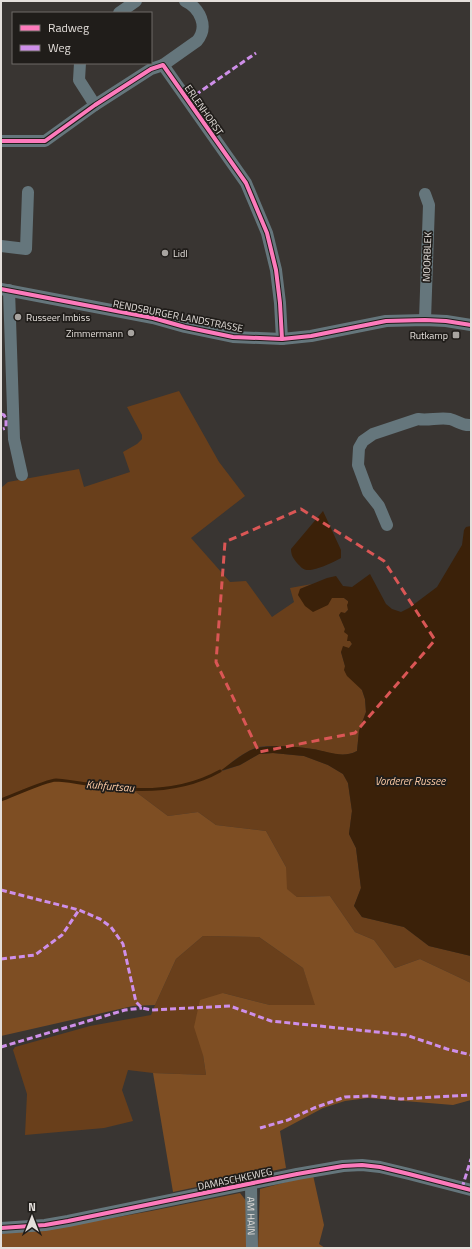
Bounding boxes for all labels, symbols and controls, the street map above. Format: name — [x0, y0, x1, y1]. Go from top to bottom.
legend — [12, 12, 152, 64]
text: Radweg — [48, 18, 89, 37]
text: Weg — [48, 38, 71, 57]
street label: ERLENHORST — [181, 82, 227, 139]
street label: MOORBLEK — [419, 231, 435, 282]
place label: Lidl — [173, 246, 188, 261]
marker: Lidl — [160, 248, 170, 258]
street label: RENDSBURGER LANDSTRASSE — [112, 296, 245, 336]
place label: Russeer Imbiss — [26, 310, 90, 325]
marker: Russeer Imbiss — [13, 312, 23, 322]
place label: Zimmermann — [66, 326, 123, 341]
marker: Zimmermann — [126, 328, 136, 338]
place label: Rutkamp — [410, 328, 448, 343]
marker: Rutkamp — [451, 330, 461, 340]
water label: Vorderer Russee — [375, 773, 446, 789]
water label: Kuhfurtsau — [85, 776, 136, 796]
street label: DAMASCHKEWEG — [196, 1164, 274, 1194]
north arrow — [12, 1197, 52, 1237]
street label: AM HAIN — [244, 1197, 259, 1235]
text: N — [28, 1199, 36, 1215]

